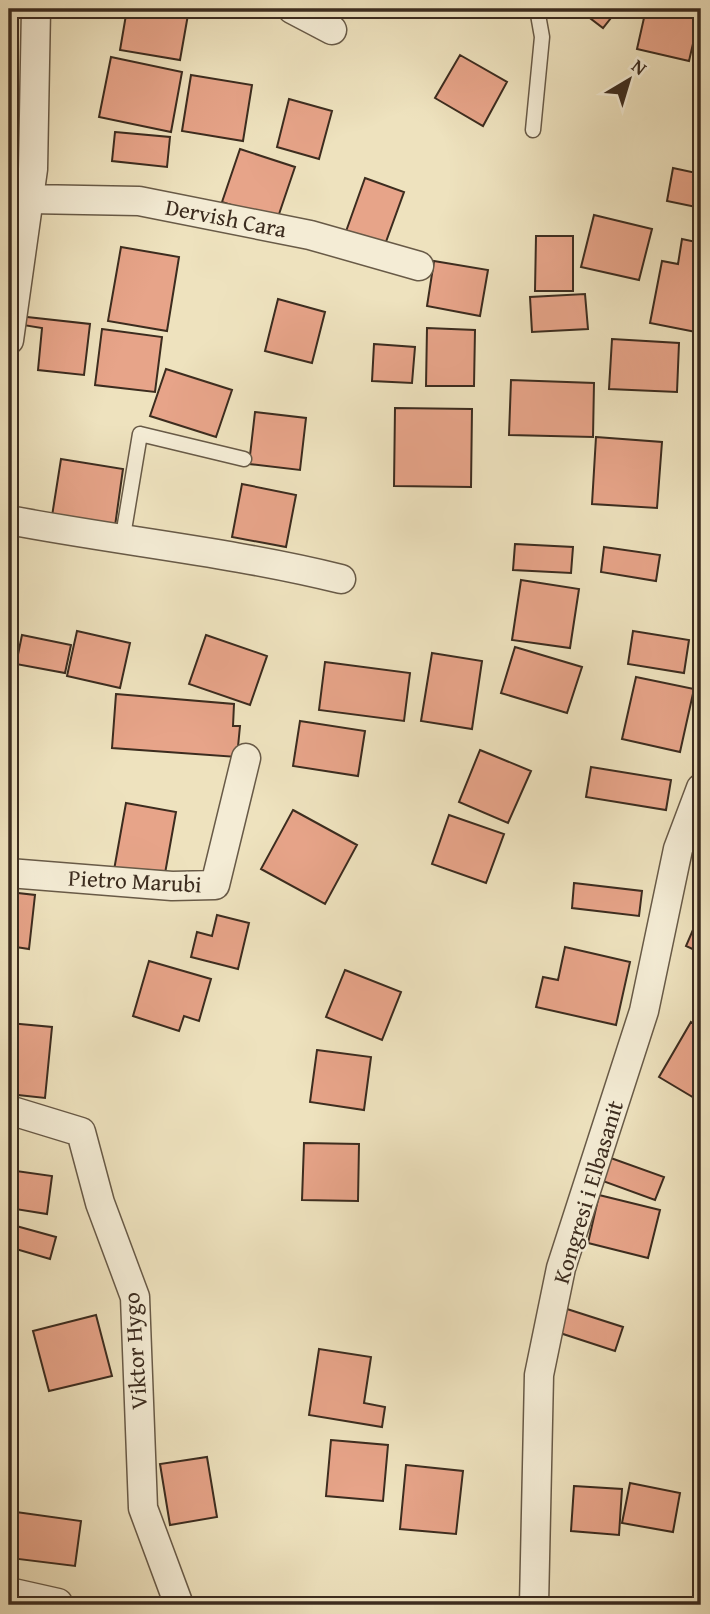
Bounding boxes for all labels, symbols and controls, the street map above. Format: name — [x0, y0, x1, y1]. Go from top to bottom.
north arrow — [594, 46, 664, 116]
text: N — [626, 52, 653, 82]
street label: Dervish Cara — [163, 190, 290, 245]
street label: Pietro Marubi — [67, 861, 203, 900]
street label: Kongresi i Elbasanit — [544, 1096, 631, 1288]
street label: Viktor Hygo — [114, 1291, 155, 1411]

